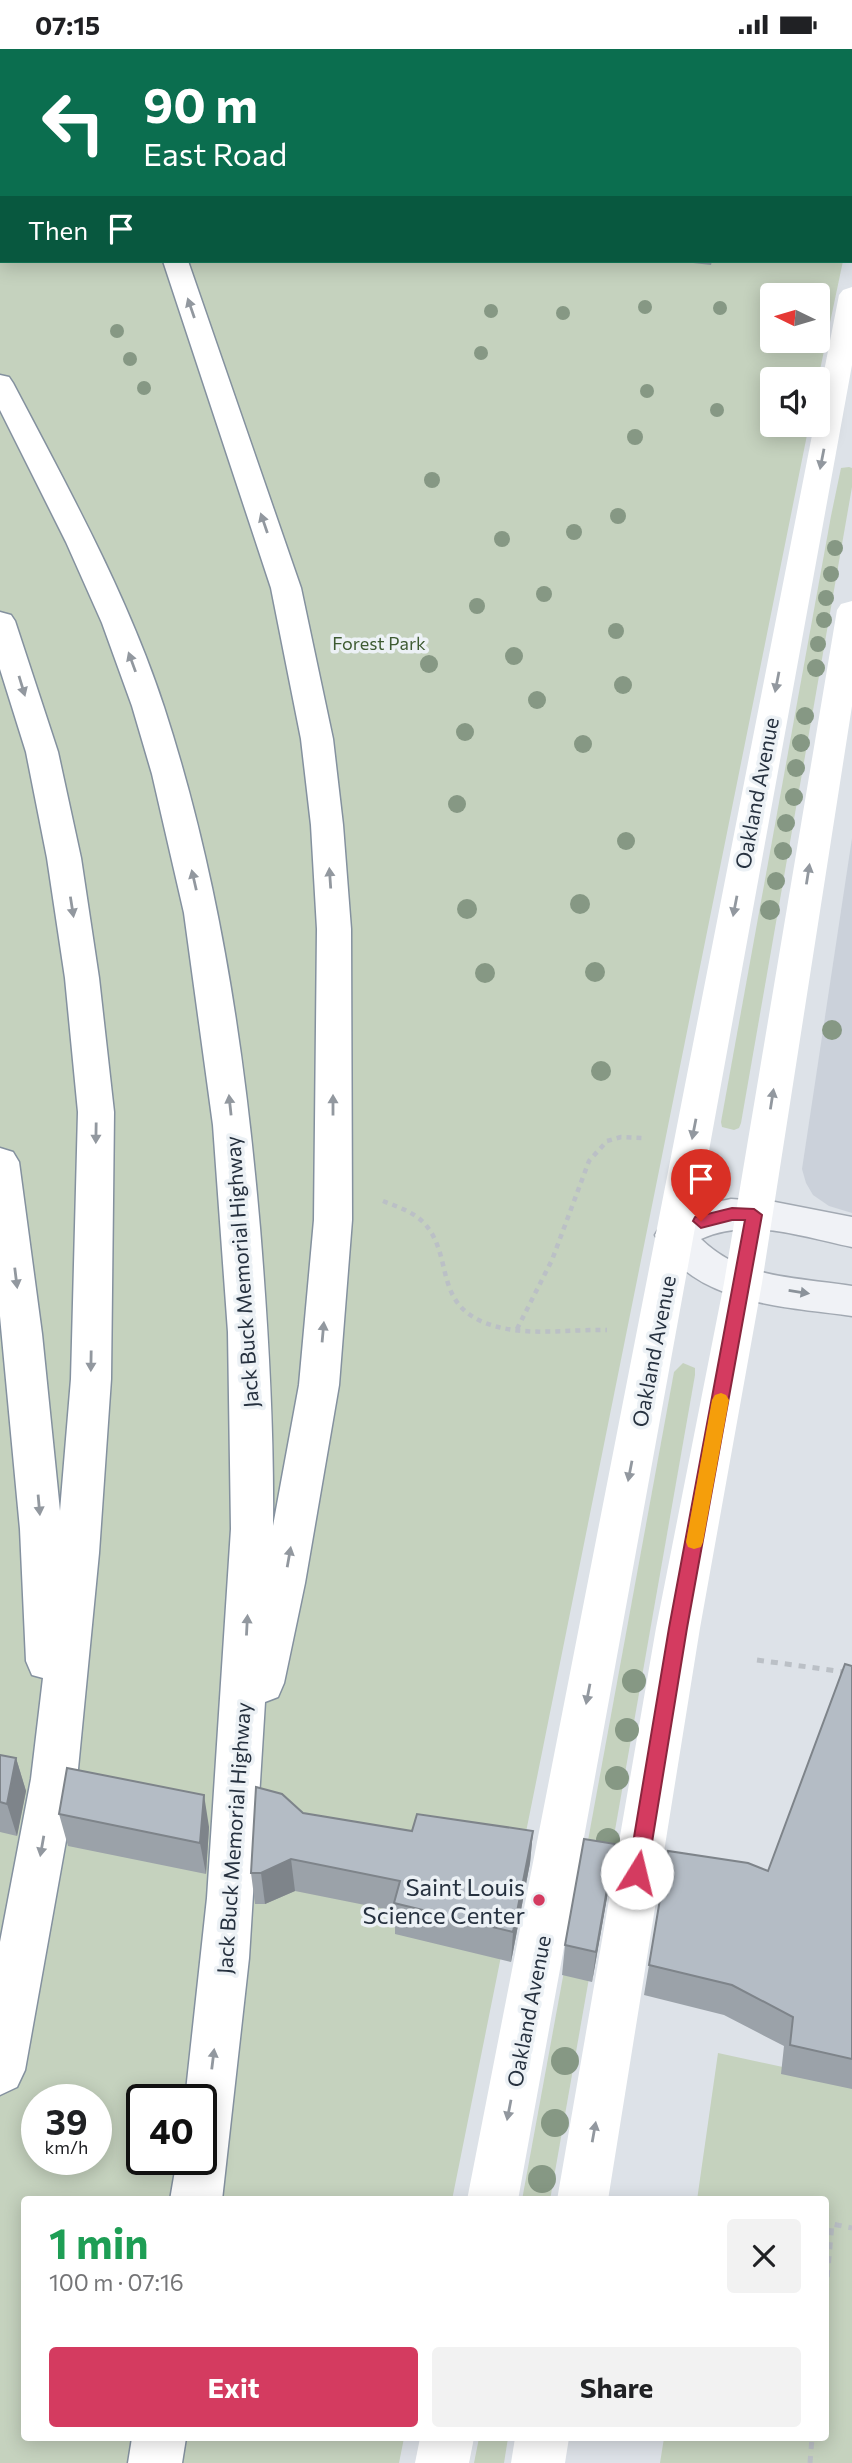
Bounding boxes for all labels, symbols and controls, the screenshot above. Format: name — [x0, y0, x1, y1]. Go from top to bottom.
text: 07:15 — [35, 9, 100, 40]
text: 90 m — [143, 73, 258, 133]
icon: left — [28, 77, 119, 168]
text: East Road — [143, 133, 287, 173]
icon: arrive — [102, 210, 140, 248]
text: Then — [28, 214, 88, 245]
north arrow — [760, 283, 830, 353]
map controls — [760, 283, 830, 437]
one-way arrow — [185, 297, 196, 318]
button: sound — [760, 367, 830, 437]
one-way arrow — [816, 448, 827, 470]
one-way arrow — [258, 513, 269, 534]
park label: Forest Park — [332, 632, 426, 654]
one-way arrow — [126, 651, 137, 672]
one-way arrow — [771, 671, 782, 693]
one-way arrow — [17, 676, 27, 697]
street label: Oakland Avenue — [729, 715, 783, 871]
one-way arrow — [803, 863, 814, 885]
one-way arrow — [325, 867, 336, 889]
one-way arrow — [188, 869, 199, 891]
one-way arrow — [730, 895, 741, 917]
one-way arrow — [66, 897, 77, 919]
one-way arrow — [767, 1088, 778, 1110]
one-way arrow — [224, 1094, 235, 1116]
one-way arrow — [328, 1094, 339, 1116]
one-way arrow — [688, 1118, 699, 1140]
one-way arrow — [90, 1123, 101, 1145]
street label: Jack Buck Memorial Highway — [219, 1135, 263, 1409]
pin — [671, 1149, 731, 1221]
icon: arrive — [682, 1160, 720, 1198]
one-way arrow — [10, 1267, 21, 1289]
street label: Oakland Avenue — [626, 1273, 680, 1429]
one-way arrow — [788, 1287, 810, 1298]
one-way arrow — [318, 1321, 329, 1343]
one-way arrow — [86, 1350, 97, 1372]
one-way arrow — [624, 1460, 635, 1482]
one-way arrow — [34, 1494, 45, 1516]
one-way arrow — [284, 1546, 295, 1568]
one-way arrow — [242, 1614, 253, 1636]
one-way arrow — [582, 1683, 593, 1705]
street label: Jack Buck Memorial Highway — [211, 1701, 255, 1975]
one-way arrow — [36, 1835, 47, 1857]
position arrow — [600, 1836, 674, 1910]
place label: Saint Louis Science Center — [363, 1872, 525, 1929]
marker: Saint Louis Science Center — [531, 1892, 547, 1908]
street label: Oakland Avenue — [501, 1933, 555, 2089]
one-way arrow — [208, 2048, 219, 2070]
speed limit sign: 40 — [126, 2084, 217, 2175]
text: 39 — [46, 2099, 87, 2142]
one-way arrow — [503, 2099, 514, 2121]
one-way arrow — [589, 2121, 600, 2143]
text: km/h — [45, 2136, 88, 2158]
text: 1 min — [49, 2216, 149, 2268]
button: close — [727, 2219, 801, 2293]
text: 100 m · 07:16 — [49, 2268, 184, 2296]
button: Exit — [49, 2347, 418, 2427]
button: Share — [432, 2347, 801, 2427]

